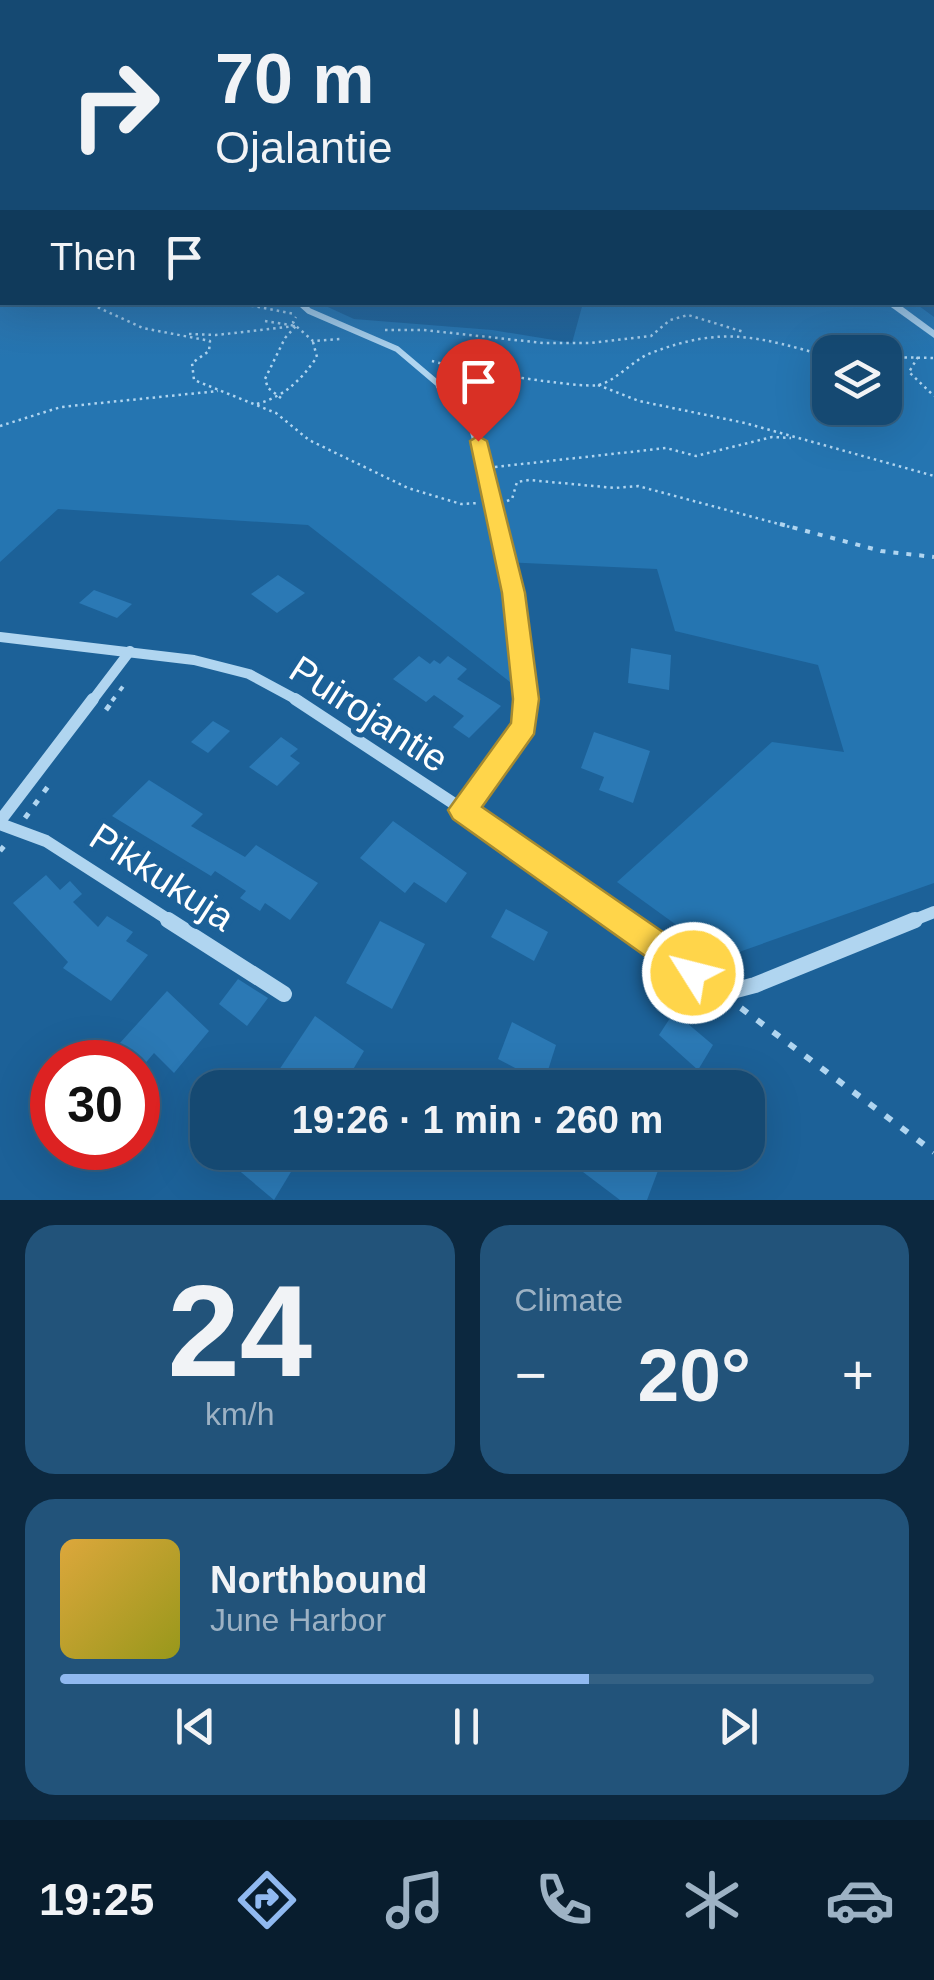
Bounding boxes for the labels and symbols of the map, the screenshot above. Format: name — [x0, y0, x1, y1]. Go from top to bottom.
pin — [436, 339, 521, 442]
street label: Puirojantie — [282, 647, 456, 781]
street label: Pikkukuja — [82, 815, 242, 939]
position arrow — [641, 921, 745, 1025]
speed limit sign: 30 — [30, 1040, 160, 1170]

